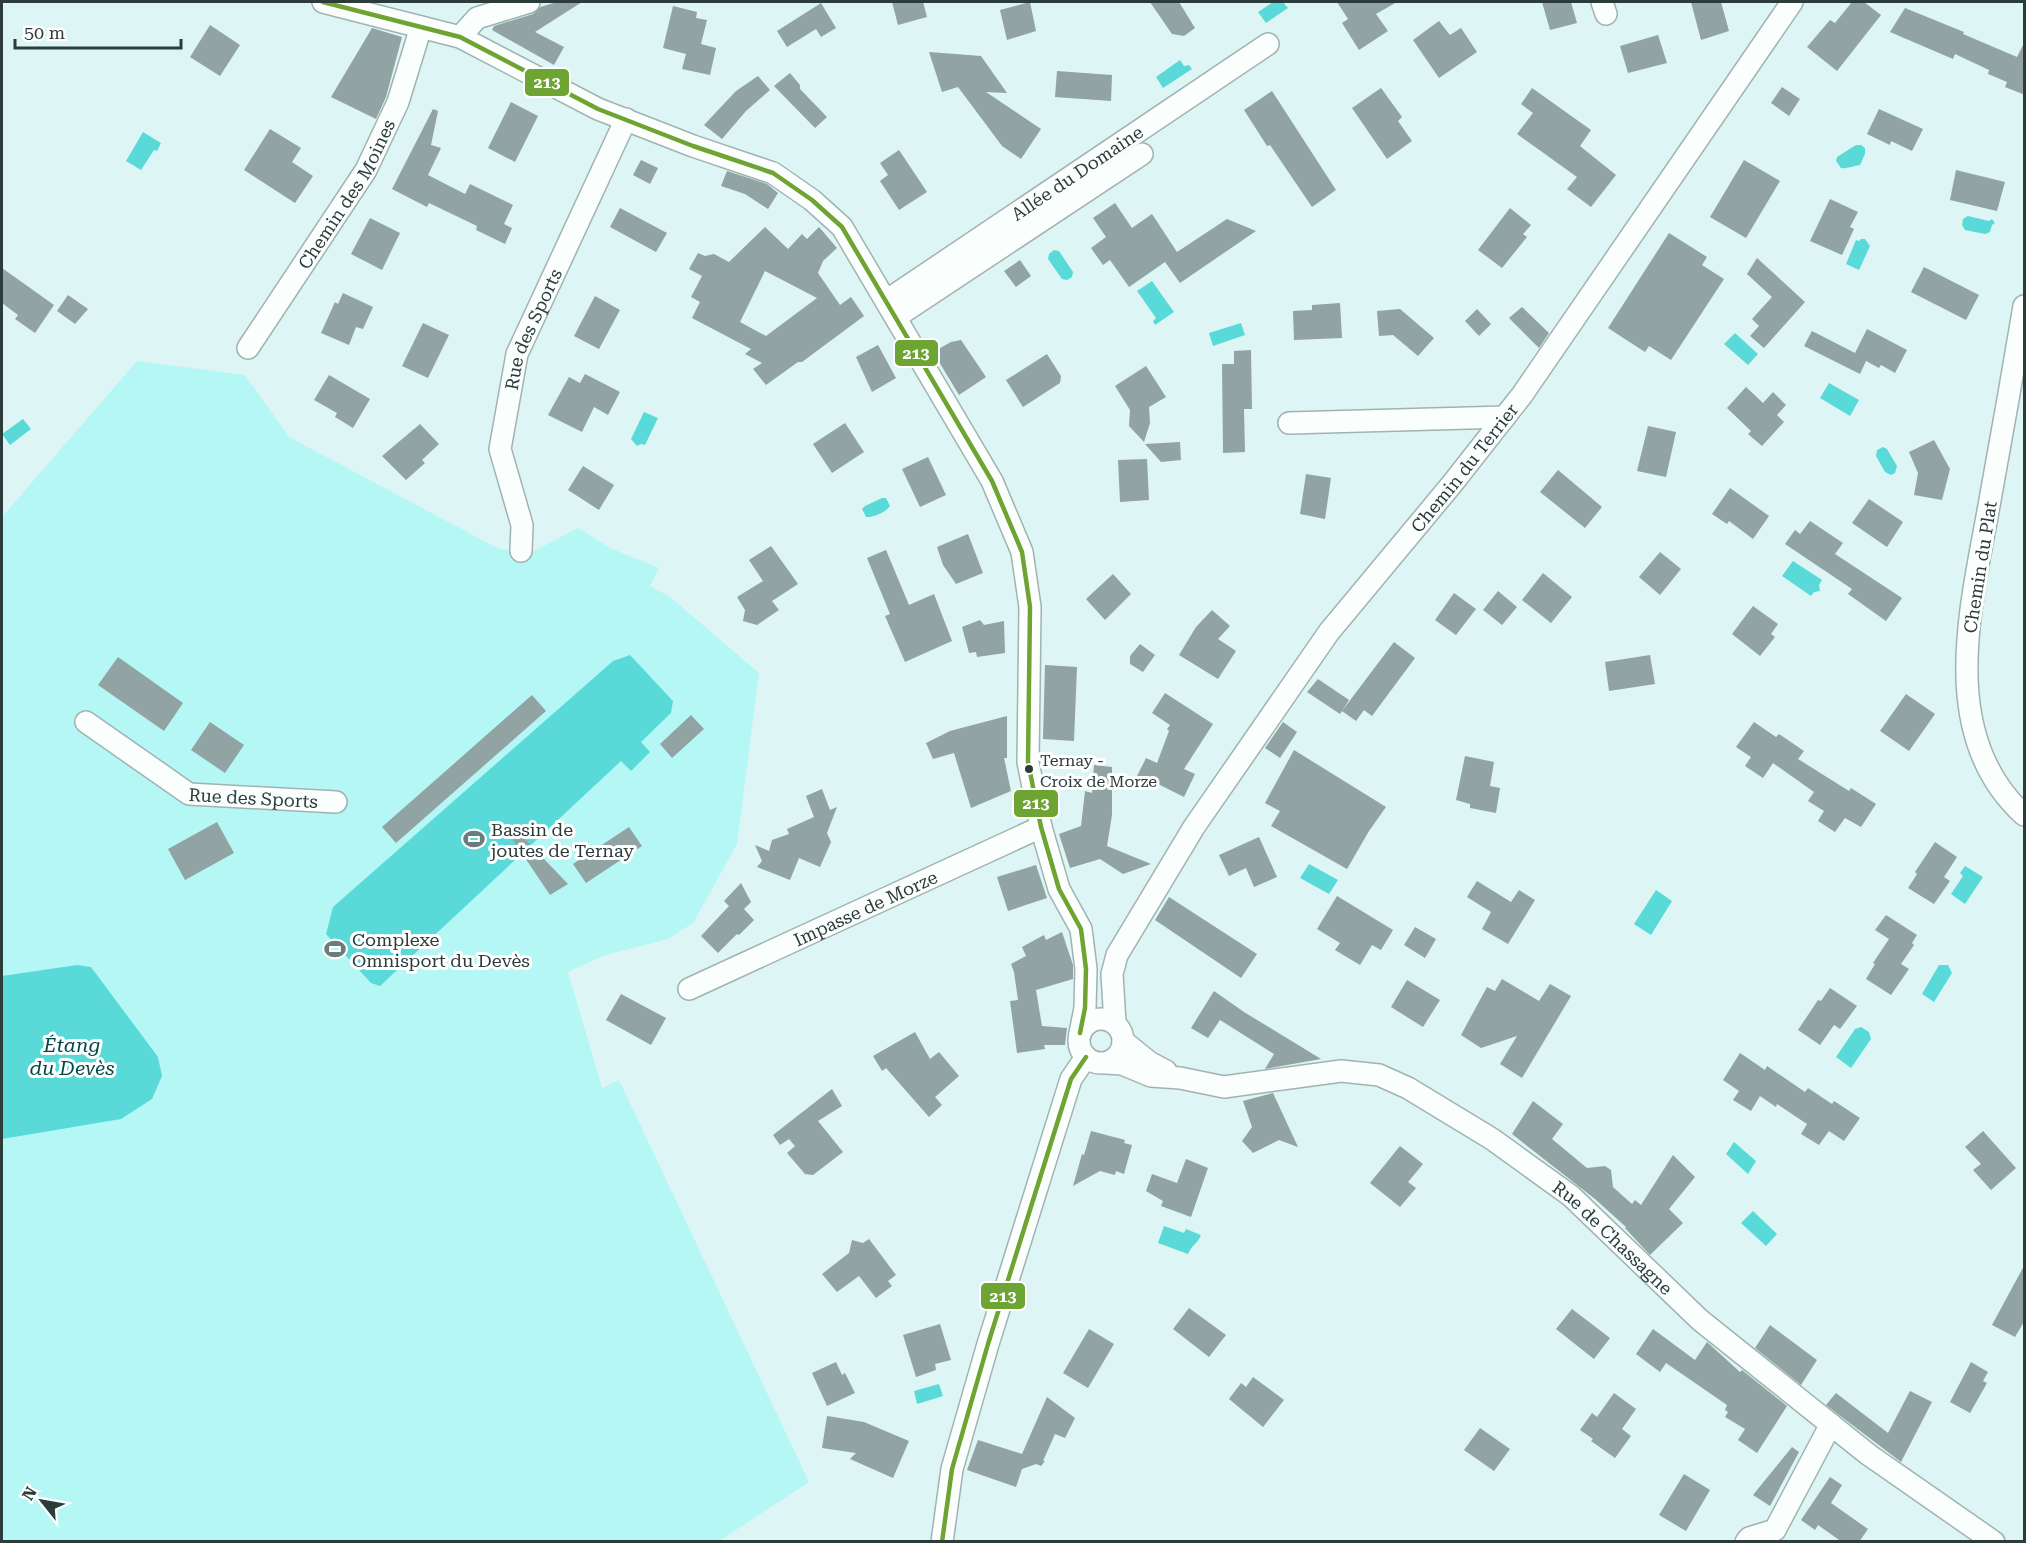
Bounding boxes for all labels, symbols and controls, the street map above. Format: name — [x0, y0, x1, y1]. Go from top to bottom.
scale bar — [15, 12, 182, 50]
text: 50 m — [24, 22, 65, 43]
line badge: 213 — [524, 68, 570, 97]
text: 213 — [534, 73, 560, 92]
street label: Chemin des Moines — [293, 116, 399, 273]
street label: Allée du Domaine — [1007, 121, 1147, 224]
street label: Rue des Sports — [500, 265, 566, 392]
line badge: 213 — [894, 339, 939, 367]
text: 213 — [903, 344, 929, 363]
street label: Chemin du Terrier — [1406, 399, 1522, 536]
street label: Chemin du Plat — [1959, 499, 2001, 635]
place label: Ternay - Croix de Morze — [1040, 751, 1157, 791]
marker: Ternay - Croix de Morze — [1023, 763, 1035, 775]
street label: Rue des Sports — [188, 783, 318, 811]
line badge: 213 — [1013, 789, 1059, 818]
text: 213 — [1023, 794, 1049, 813]
place label: Bassin de joutes de Ternay — [489, 819, 634, 861]
sports icon: Bassin de joutes de Ternay — [462, 827, 486, 851]
street label: Impasse de Morze — [790, 866, 940, 950]
place label: Complexe Omnisport du Devès — [352, 929, 530, 971]
sports icon: Complexe Omnisport du Devès — [323, 937, 347, 961]
water label: Étang du Devès — [30, 1033, 115, 1080]
street label: Rue de Chassagne — [1549, 1176, 1677, 1299]
line badge: 213 — [980, 1282, 1026, 1310]
text: 213 — [990, 1287, 1016, 1306]
north arrow — [12, 1471, 72, 1531]
text: N — [18, 1483, 41, 1504]

